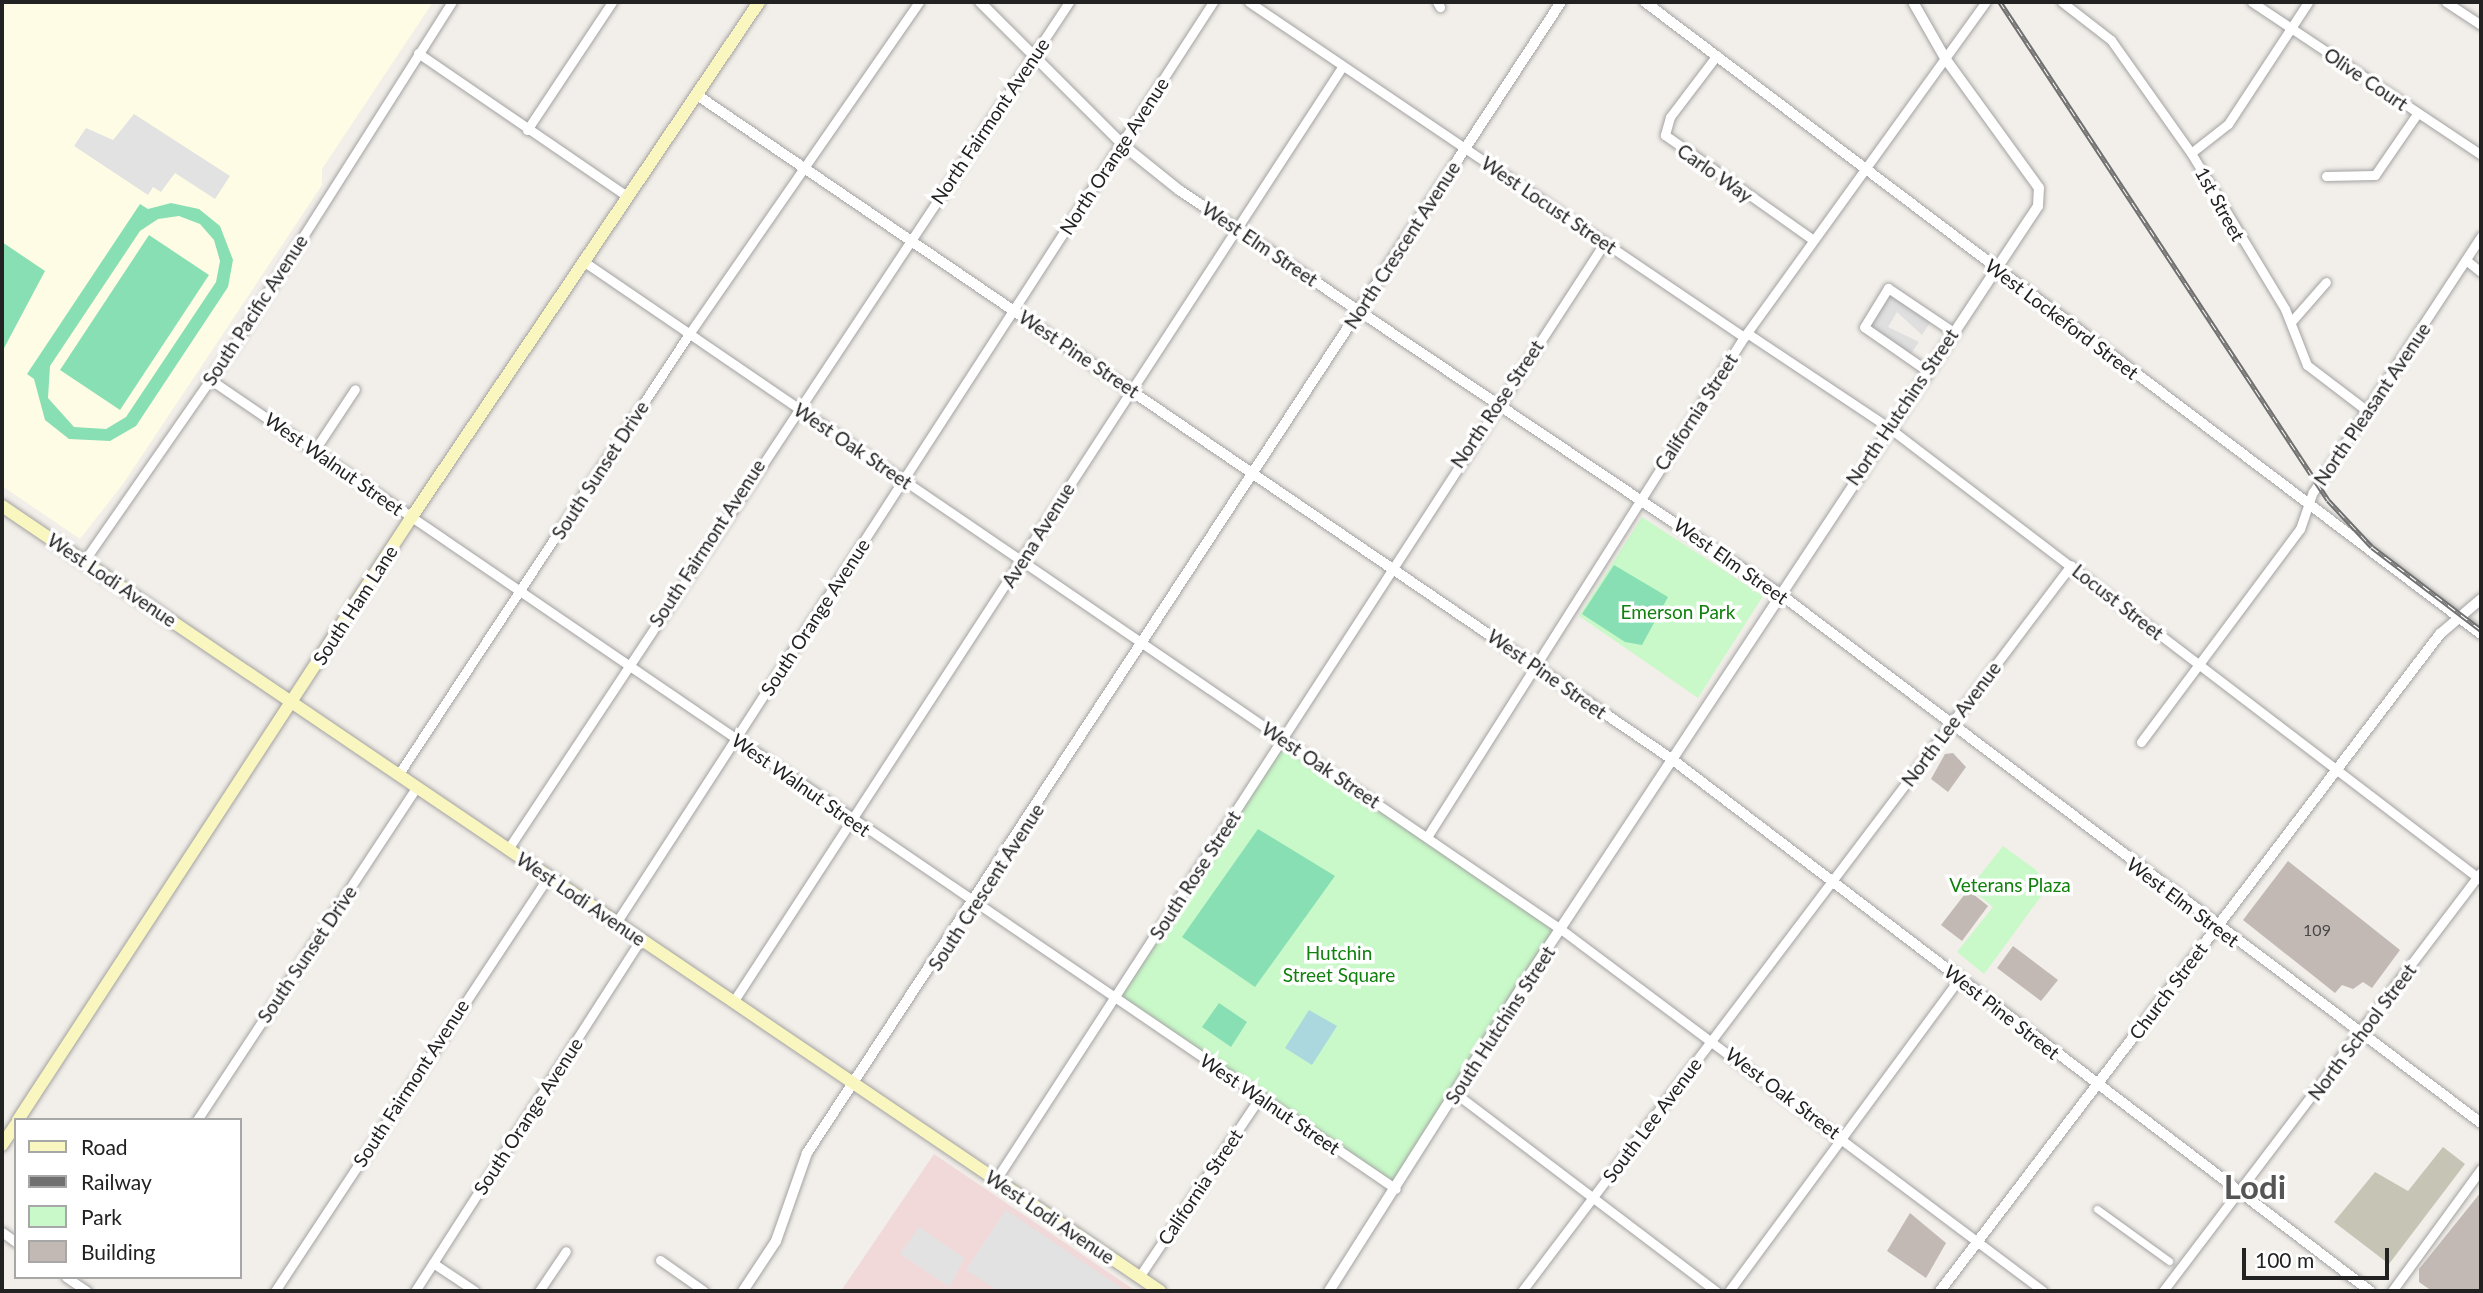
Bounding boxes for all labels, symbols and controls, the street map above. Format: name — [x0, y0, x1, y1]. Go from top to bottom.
street label: North Fairmont Avenue — [926, 33, 1054, 209]
street label: Olive Court — [2320, 43, 2412, 115]
street label: North Orange Avenue — [1054, 73, 1174, 239]
street label: Carlo Way — [1673, 139, 1757, 207]
street label: West Locust Street — [1477, 151, 1621, 259]
street label: North Crescent Avenue — [1339, 157, 1465, 333]
street label: 1st Street — [2190, 163, 2250, 245]
street label: West Elm Street — [1198, 197, 1322, 291]
street label: South Pacific Avenue — [198, 230, 312, 390]
street label: West Lockeford Street — [1981, 254, 2143, 384]
street label: West Pine Street — [1015, 305, 1143, 403]
street label: North Pleasant Avenue — [2309, 318, 2435, 490]
street label: North Hutchins Street — [1841, 324, 1963, 490]
street label: North Rose Street — [1446, 336, 1548, 472]
street label: California Street — [1650, 349, 1742, 475]
street label: South Sunset Drive — [547, 397, 653, 543]
street label: West Oak Street — [790, 398, 916, 494]
street label: West Walnut Street — [260, 408, 408, 520]
street label: South Fairmont Avenue — [644, 455, 770, 631]
street label: Avena Avenue — [997, 478, 1079, 592]
street label: West Elm Street — [1669, 513, 1793, 609]
street label: West Lodi Avenue — [43, 528, 181, 632]
street label: South Orange Avenue — [756, 534, 874, 700]
street label: South Ham Lane — [308, 541, 402, 669]
street label: Locust Street — [2068, 559, 2168, 645]
park label: Emerson Park — [1621, 601, 1735, 623]
street label: West Pine Street — [1483, 625, 1611, 723]
street label: North Lee Avenue — [1896, 657, 2006, 791]
street label: West Oak Street — [1258, 717, 1384, 813]
street label: West Walnut Street — [727, 729, 875, 841]
street label: South Crescent Avenue — [923, 799, 1049, 975]
street label: South Rose Street — [1145, 806, 1245, 944]
street label: West Lodi Avenue — [512, 847, 650, 951]
street label: West Elm Street — [2122, 852, 2244, 952]
park label: Veterans Plaza — [1949, 874, 2071, 896]
street label: South Sunset Drive — [253, 881, 361, 1027]
house number: 109 — [2303, 920, 2331, 940]
street label: Church Street — [2124, 938, 2212, 1044]
park label: Hutchin Street Square — [1283, 942, 1395, 986]
street label: South Hutchins Street — [1440, 942, 1560, 1108]
street label: North School Street — [2303, 959, 2421, 1105]
street label: West Pine Street — [1940, 960, 2064, 1064]
street label: South Fairmont Avenue — [348, 995, 474, 1171]
street label: South Orange Avenue — [469, 1033, 587, 1199]
street label: West Oak Street — [1721, 1043, 1845, 1143]
street label: West Walnut Street — [1196, 1049, 1344, 1159]
street label: South Lee Avenue — [1598, 1053, 1706, 1187]
legend — [14, 1118, 242, 1279]
street label: California Street — [1153, 1125, 1247, 1249]
text: Road — [81, 1134, 128, 1159]
street label: West Lodi Avenue — [981, 1165, 1119, 1269]
district label: Lodi — [2224, 1167, 2286, 1207]
text: Railway — [81, 1169, 152, 1194]
text: Park — [81, 1204, 122, 1229]
scale bar — [2245, 1234, 2392, 1278]
text: Building — [81, 1239, 156, 1264]
text: 100 m — [2255, 1247, 2314, 1272]

